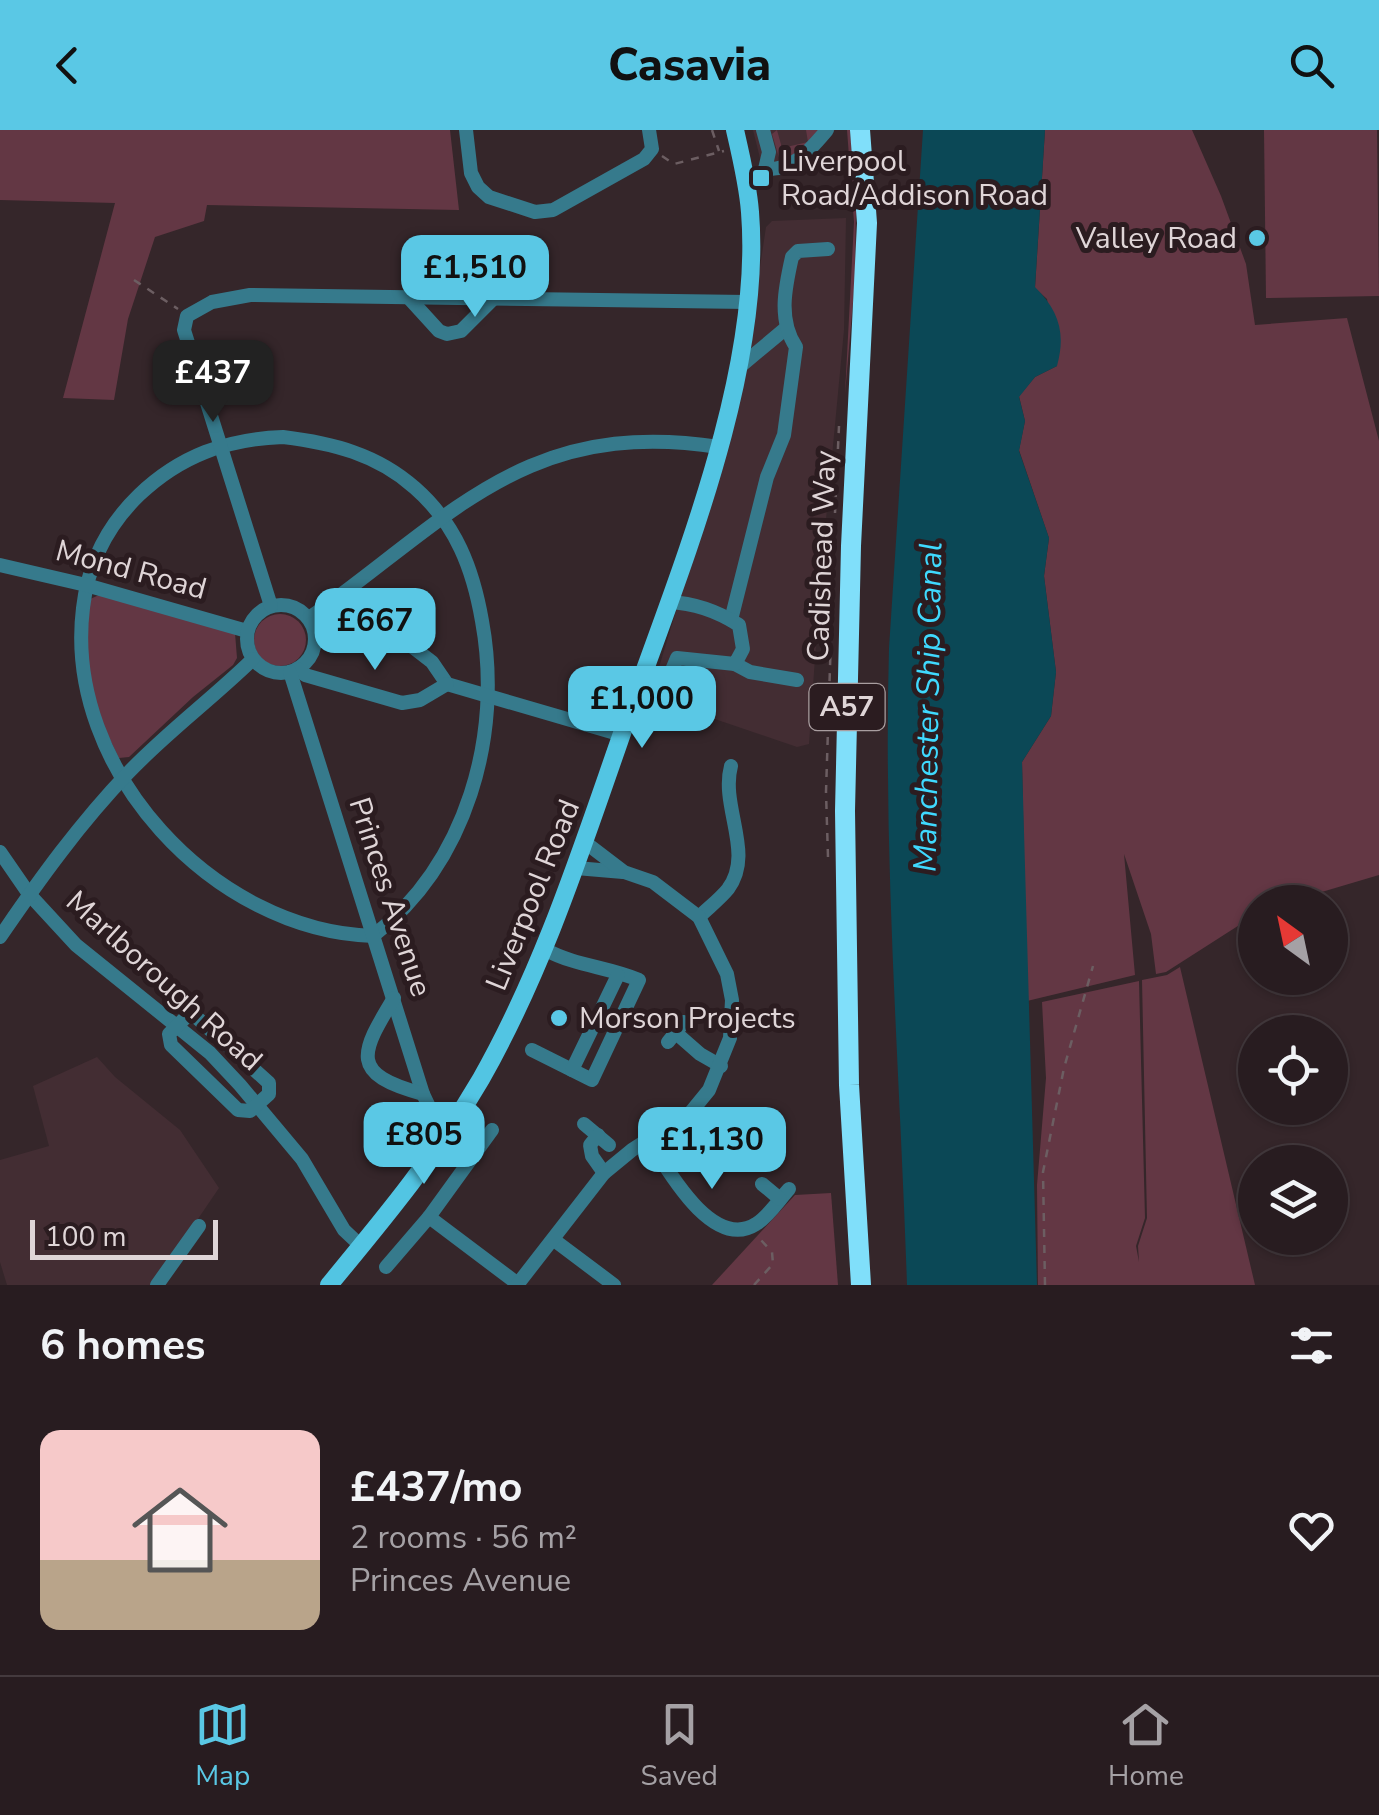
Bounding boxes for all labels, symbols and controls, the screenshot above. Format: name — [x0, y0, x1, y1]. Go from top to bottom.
text: Casavia — [608, 35, 771, 96]
icon: back — [40, 38, 95, 93]
icon: search — [1284, 38, 1339, 93]
place label: Liverpool Road/Addison Road — [781, 141, 1048, 216]
marker: Liverpool Road/Addison Road — [750, 167, 772, 189]
place label: Valley Road — [1075, 218, 1237, 259]
marker: Valley Road — [1246, 227, 1268, 249]
pin: £1,510 — [394, 235, 556, 320]
text: £1,510 — [423, 246, 527, 289]
pin: £437 — [154, 340, 272, 425]
text: £437 — [175, 351, 251, 394]
street label: Cadishead Way — [798, 449, 846, 662]
street label: Mond Road — [51, 530, 211, 610]
water label: Manchester Ship Canal — [904, 542, 952, 872]
pin: £667 — [316, 588, 434, 673]
text: £667 — [337, 599, 413, 642]
pin: £1,000 — [561, 666, 723, 751]
text: £1,000 — [590, 677, 694, 720]
road number: A57 — [810, 684, 884, 730]
street label: Princes Avenue — [338, 792, 442, 1002]
street label: Liverpool Road — [476, 793, 590, 997]
street label: Marlborough Road — [57, 882, 271, 1080]
north arrow — [1238, 885, 1348, 995]
map controls — [1238, 885, 1348, 1255]
place label: Morson Projects — [579, 998, 796, 1039]
marker: Morson Projects — [548, 1007, 570, 1029]
button: locate — [1238, 1015, 1348, 1125]
pin: £805 — [365, 1102, 483, 1187]
pin: £1,130 — [631, 1107, 793, 1192]
text: £805 — [386, 1113, 462, 1156]
text: £1,130 — [660, 1118, 764, 1161]
button: layers — [1238, 1145, 1348, 1255]
scale bar — [30, 1215, 218, 1260]
text: 100 m — [45, 1218, 127, 1256]
text: 6 homes — [40, 1317, 205, 1374]
icon: filters — [1284, 1318, 1339, 1373]
text: £437/mo — [350, 1459, 522, 1516]
icon: home — [120, 1470, 240, 1590]
icon: heart — [1284, 1503, 1339, 1558]
text: 2 rooms · 56 m² — [350, 1516, 577, 1559]
text: Princes Avenue — [350, 1559, 571, 1602]
tab: Map — [195, 1697, 250, 1795]
tab: Saved — [640, 1697, 718, 1795]
tab: Home — [1108, 1697, 1184, 1795]

